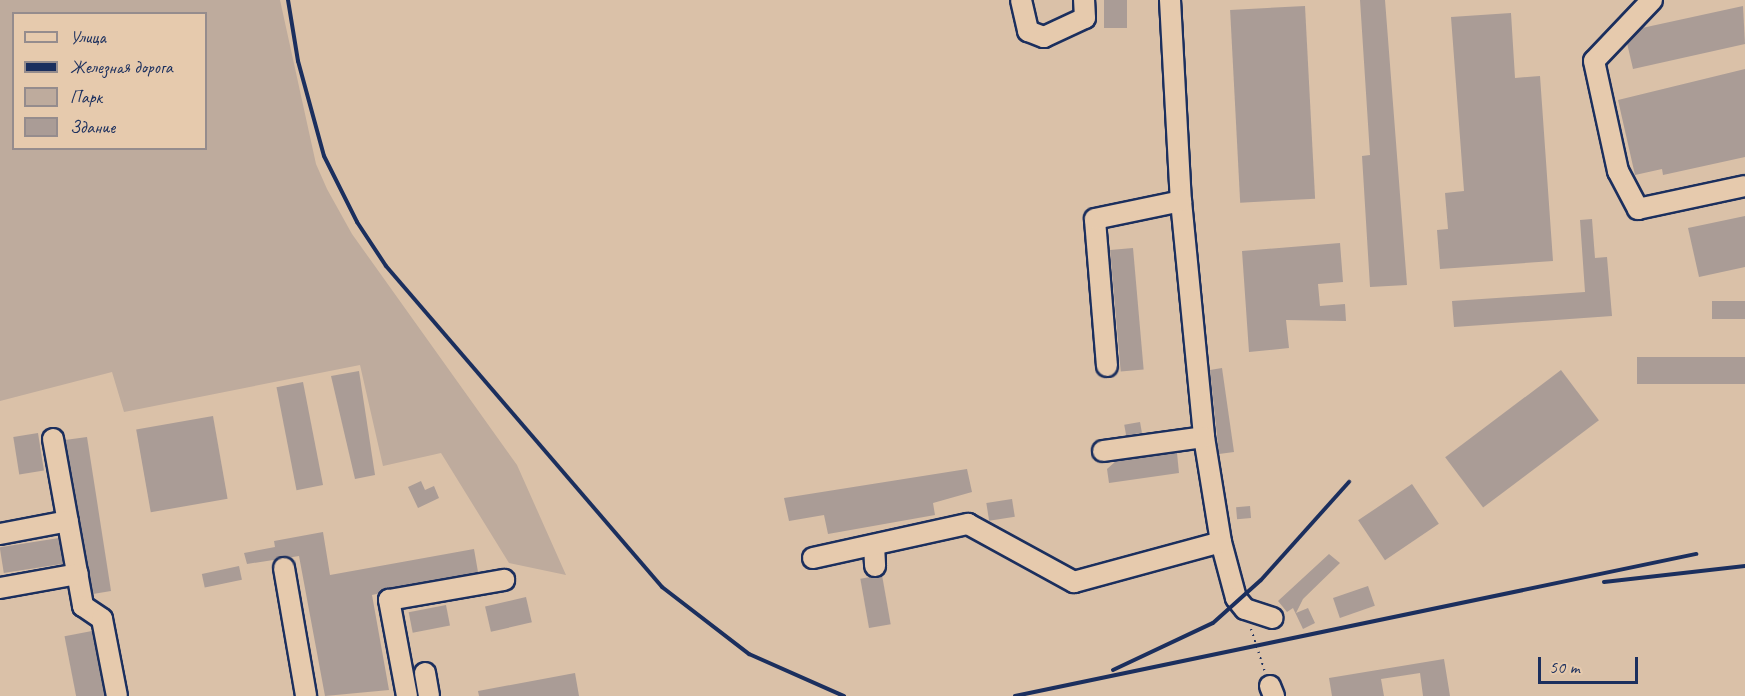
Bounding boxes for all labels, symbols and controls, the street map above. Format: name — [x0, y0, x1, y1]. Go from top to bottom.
legend — [12, 12, 207, 150]
text: Улица — [70, 26, 106, 48]
text: Железная дорога — [70, 56, 173, 78]
text: Парк — [70, 86, 102, 108]
text: Здание — [70, 116, 115, 138]
scale bar — [1541, 645, 1642, 683]
text: 50 m — [1549, 656, 1580, 678]

